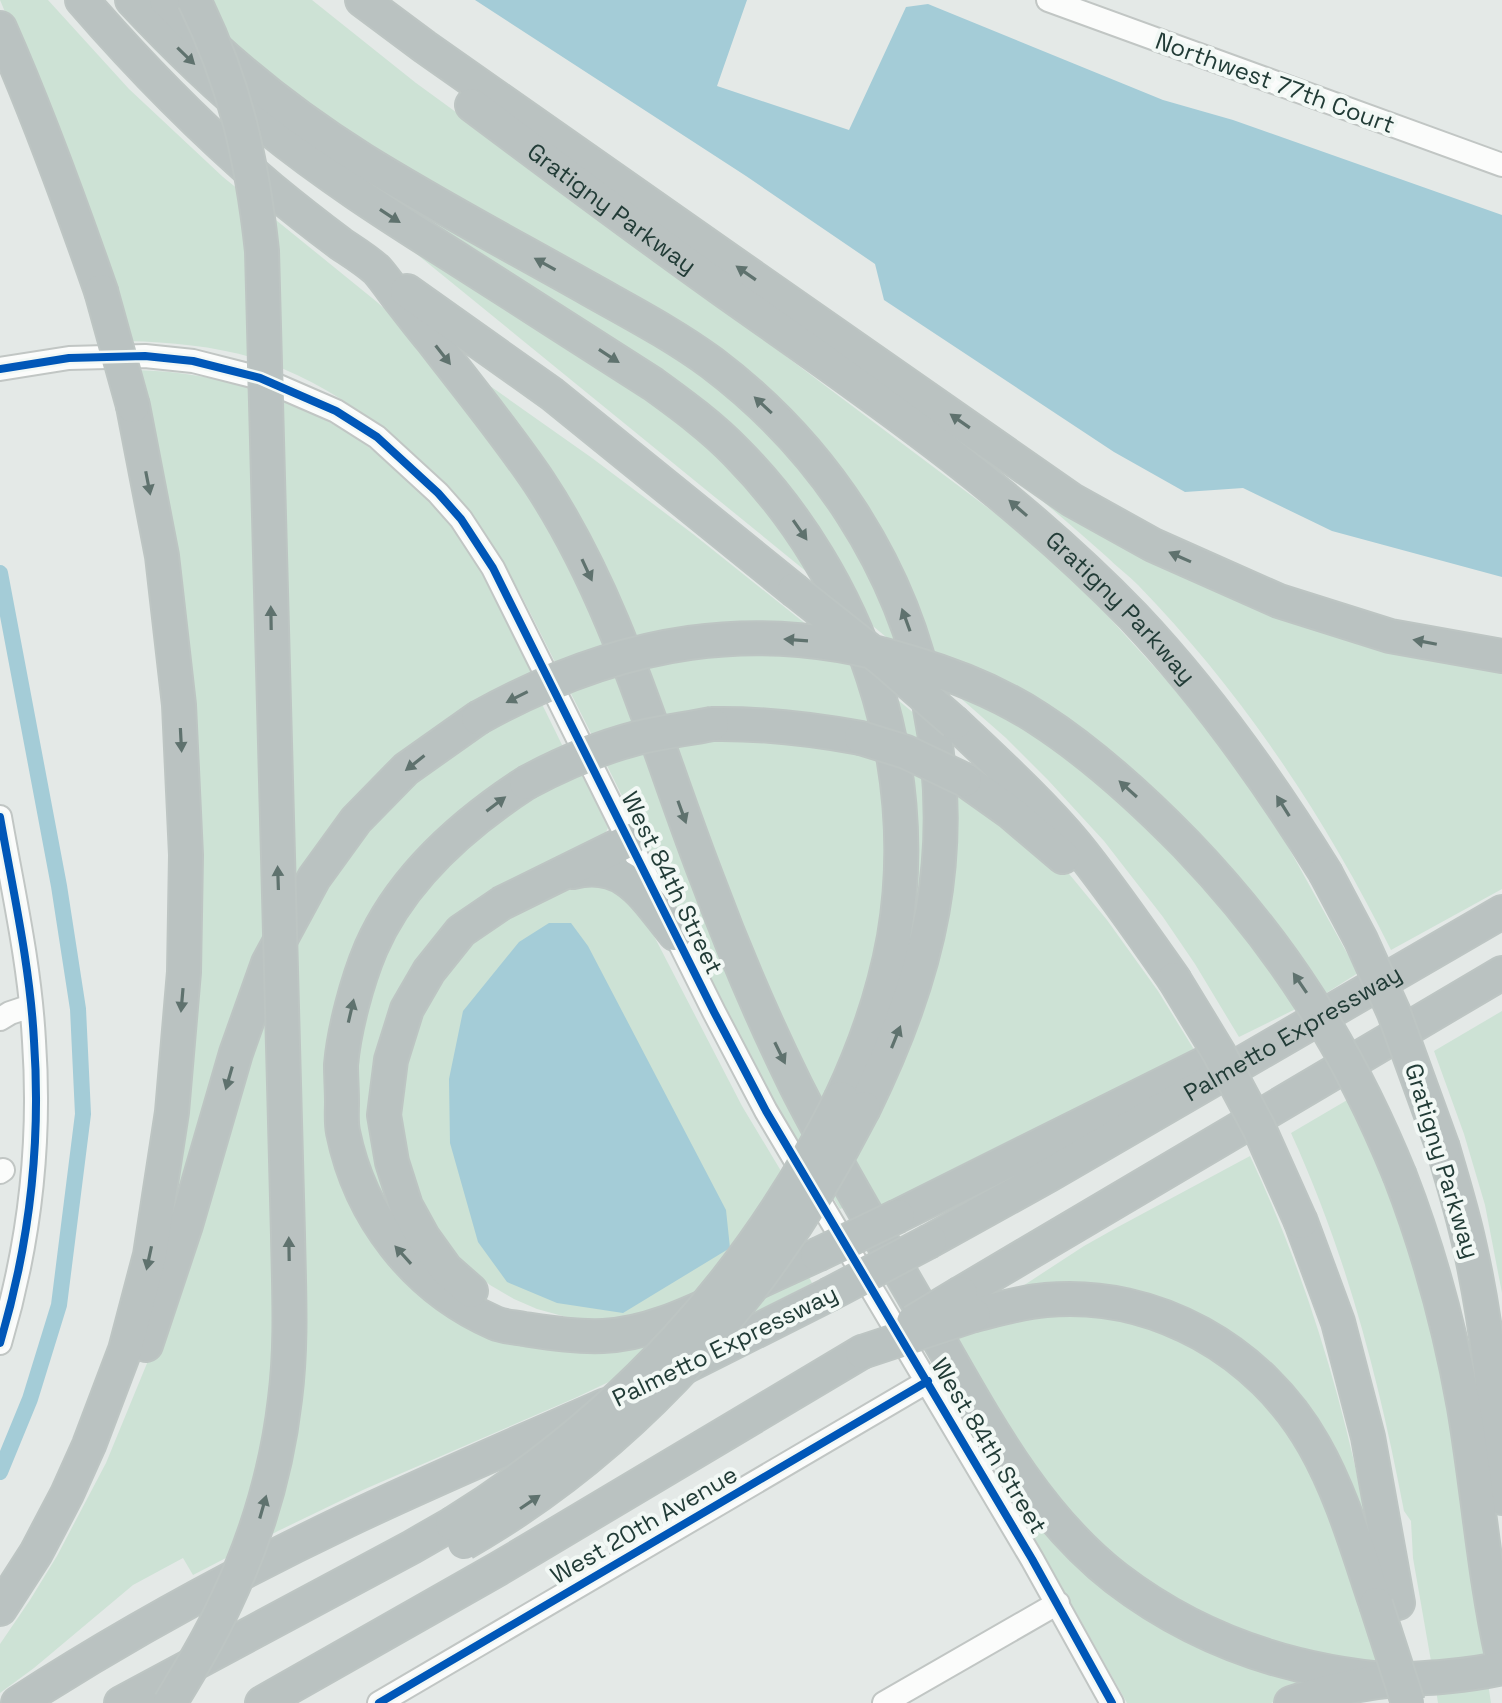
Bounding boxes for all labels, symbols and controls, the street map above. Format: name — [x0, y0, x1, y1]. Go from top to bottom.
street label: Northwest 77th Court — [1151, 25, 1399, 140]
one-way arrow — [176, 46, 195, 64]
street label: Gratigny Parkway — [521, 136, 703, 281]
one-way arrow — [379, 208, 401, 223]
one-way arrow — [534, 257, 556, 271]
one-way arrow — [736, 266, 757, 281]
one-way arrow — [434, 345, 451, 365]
one-way arrow — [599, 348, 620, 363]
one-way arrow — [753, 397, 772, 415]
one-way arrow — [949, 413, 971, 429]
one-way arrow — [142, 470, 155, 495]
one-way arrow — [1009, 500, 1029, 517]
one-way arrow — [792, 519, 807, 540]
street label: Gratigny Parkway — [1039, 524, 1203, 691]
one-way arrow — [1169, 551, 1192, 564]
one-way arrow — [580, 558, 594, 582]
one-way arrow — [265, 605, 277, 630]
one-way arrow — [899, 607, 911, 631]
one-way arrow — [783, 633, 808, 646]
one-way arrow — [1412, 636, 1437, 648]
one-way arrow — [506, 690, 529, 704]
one-way arrow — [174, 728, 187, 753]
one-way arrow — [404, 755, 425, 771]
one-way arrow — [1119, 780, 1138, 798]
street label: West 84th Street — [615, 786, 730, 979]
one-way arrow — [1277, 795, 1291, 817]
one-way arrow — [486, 796, 506, 812]
one-way arrow — [676, 800, 689, 824]
one-way arrow — [271, 865, 284, 890]
street label: Palmetto Expressway — [1178, 958, 1407, 1108]
one-way arrow — [1293, 973, 1308, 994]
one-way arrow — [175, 988, 188, 1013]
one-way arrow — [345, 999, 358, 1024]
one-way arrow — [890, 1025, 903, 1049]
one-way arrow — [773, 1041, 787, 1064]
street label: Gratigny Parkway — [1398, 1060, 1487, 1262]
one-way arrow — [222, 1067, 235, 1091]
one-way arrow — [282, 1236, 295, 1261]
one-way arrow — [142, 1245, 155, 1270]
one-way arrow — [395, 1245, 412, 1265]
street label: Palmetto Expressway — [607, 1278, 842, 1414]
street label: West 84th Street — [925, 1352, 1054, 1539]
street label: West 20th Avenue — [545, 1458, 743, 1591]
one-way arrow — [257, 1494, 269, 1519]
one-way arrow — [519, 1494, 540, 1509]

